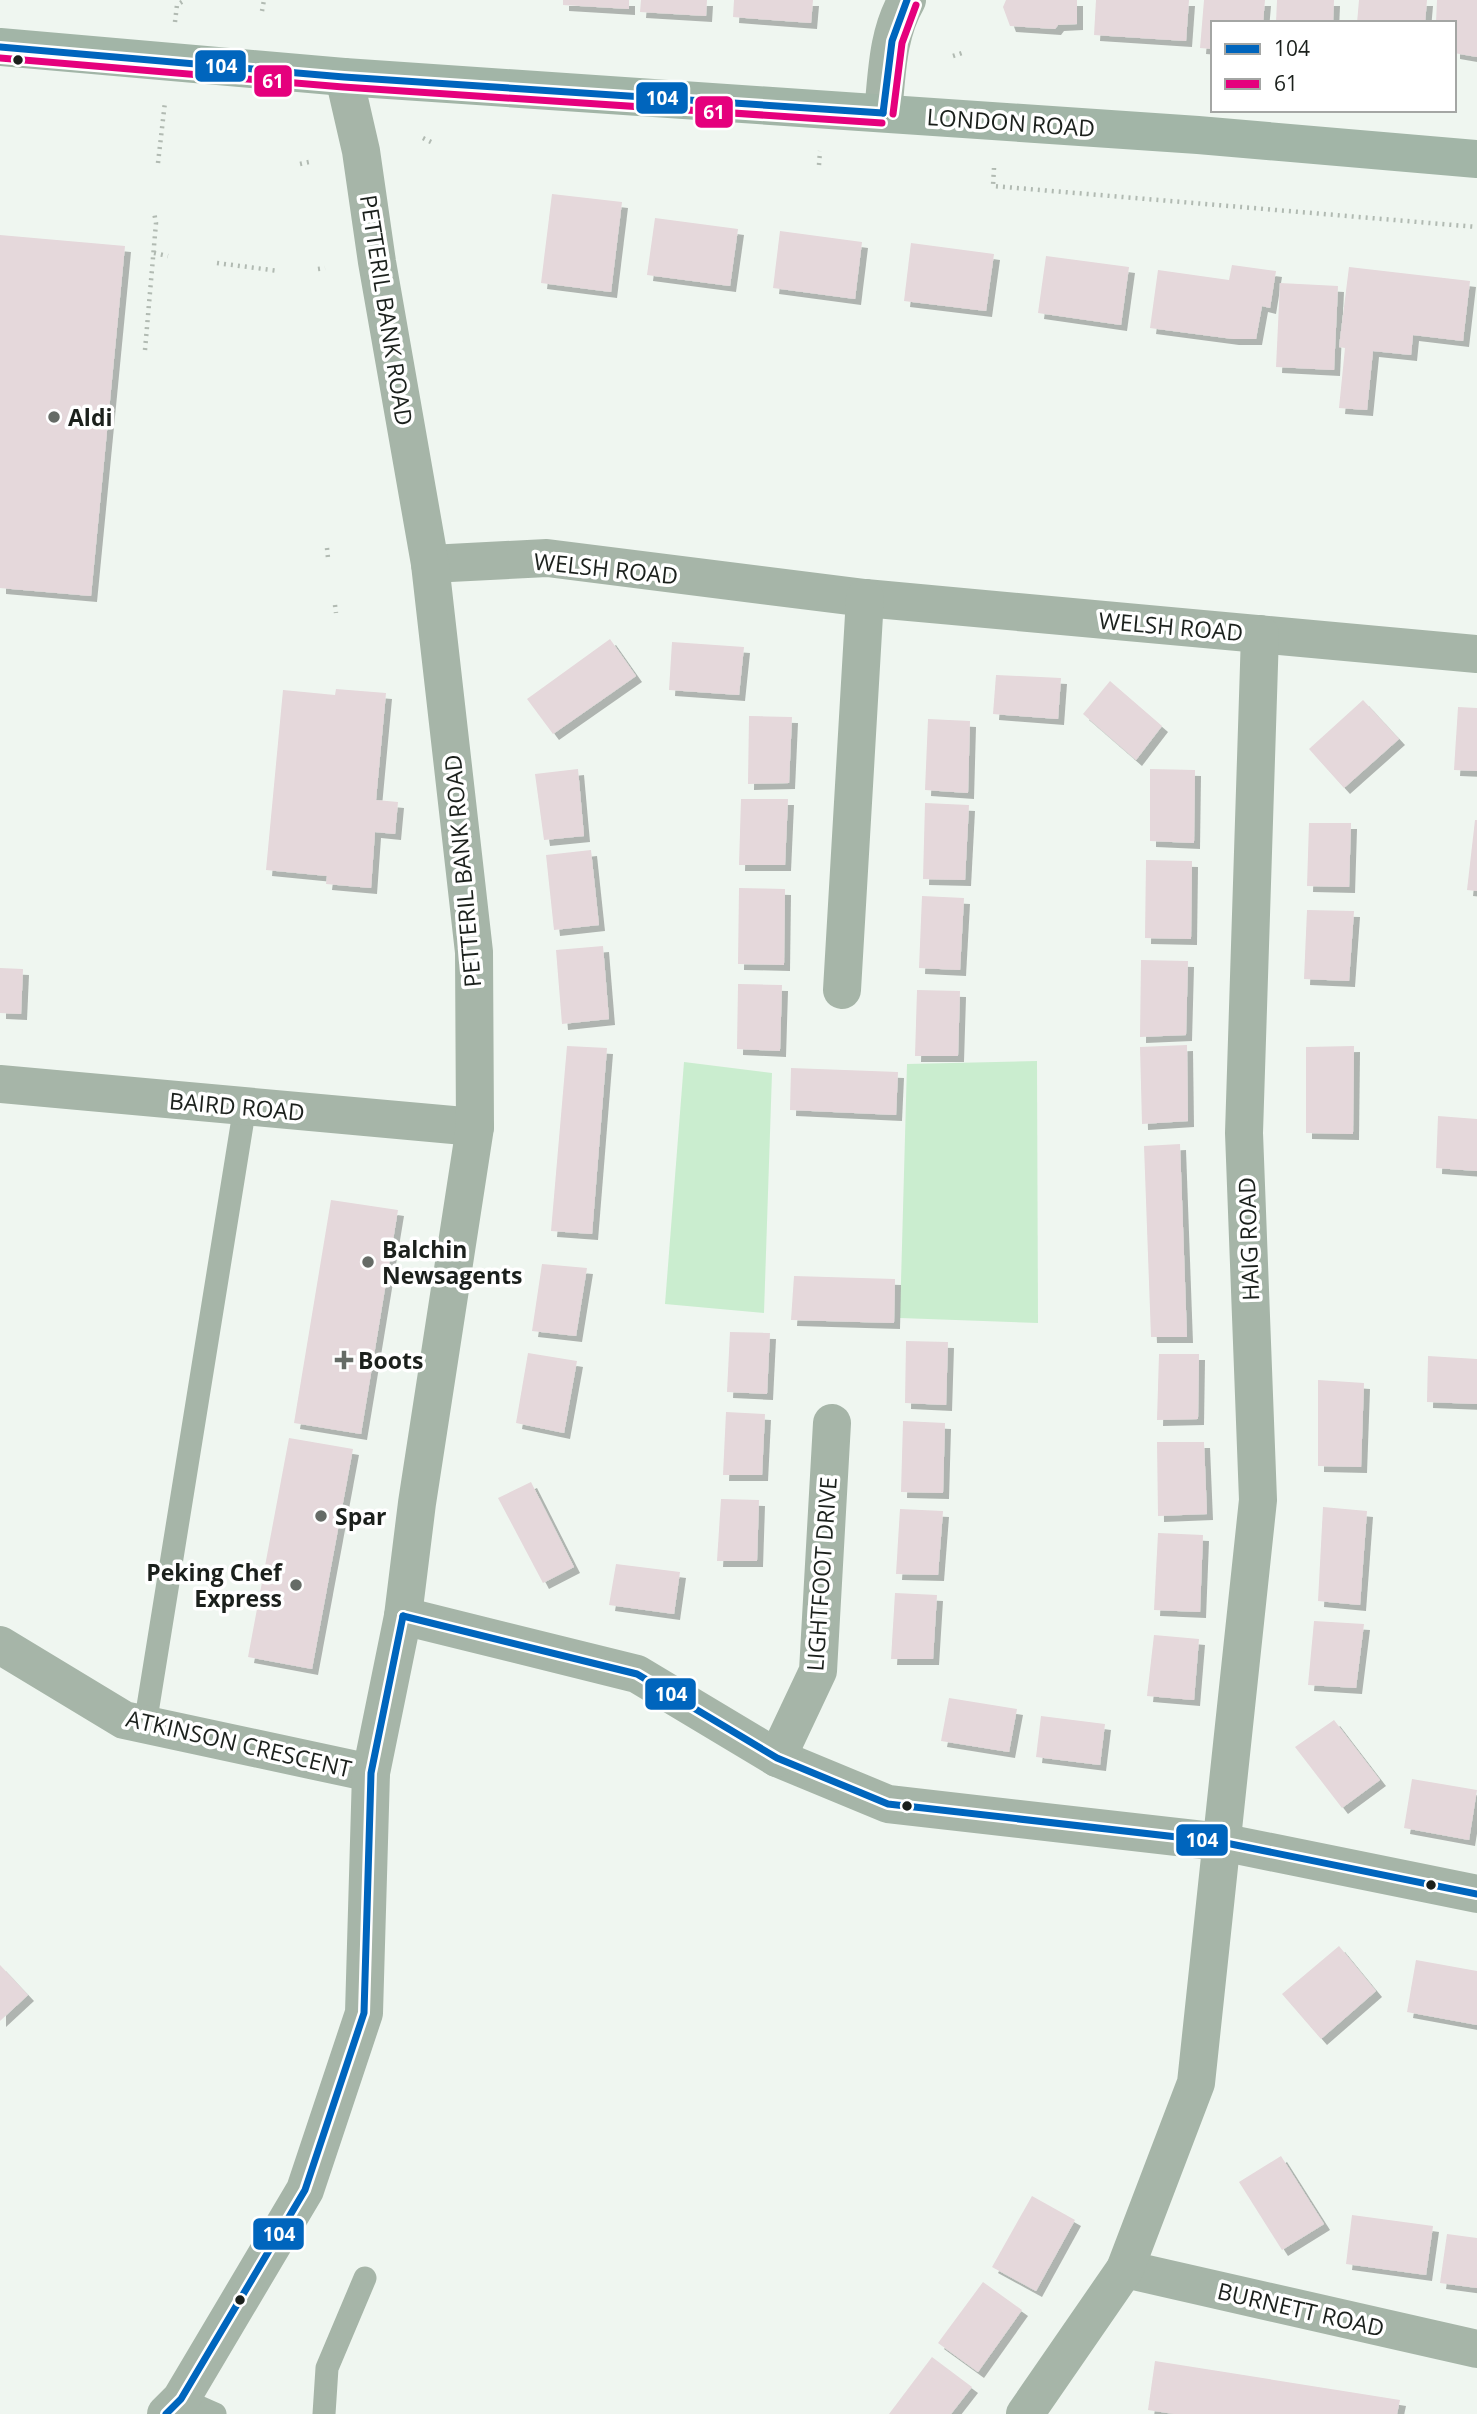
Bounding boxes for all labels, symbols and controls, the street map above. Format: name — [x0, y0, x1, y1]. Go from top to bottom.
legend — [1211, 21, 1456, 112]
text: 104 — [1274, 34, 1310, 62]
line badge: 104 — [194, 49, 247, 83]
unlabelled marker — [11, 53, 25, 67]
text: 104 — [205, 53, 237, 79]
line badge: 61 — [253, 64, 293, 98]
text: 61 — [262, 68, 284, 94]
text: 61 — [1274, 69, 1298, 97]
line badge: 104 — [635, 81, 689, 115]
text: 104 — [646, 85, 678, 111]
line badge: 61 — [694, 95, 734, 129]
text: 61 — [703, 99, 725, 125]
street label: LONDON ROAD — [926, 100, 1096, 144]
street label: PETTERIL BANK ROAD — [353, 192, 421, 428]
place label: Aldi — [68, 401, 112, 433]
marker: Aldi — [46, 409, 62, 425]
street label: WELSH ROAD — [532, 545, 680, 591]
street label: WELSH ROAD — [1097, 604, 1245, 648]
street label: PETTERIL BANK ROAD — [436, 753, 488, 989]
street label: BAIRD ROAD — [168, 1084, 306, 1128]
street label: HAIG ROAD — [1230, 1177, 1266, 1301]
place label: Balchin Newsagents — [382, 1233, 522, 1291]
marker: Balchin Newsagents — [360, 1254, 376, 1270]
place label: Boots — [358, 1344, 423, 1376]
marker: Boots — [336, 1352, 352, 1368]
street label: LIGHTFOOT DRIVE — [798, 1476, 844, 1672]
place label: Spar — [335, 1500, 387, 1532]
marker: Spar — [313, 1508, 329, 1524]
place label: Peking Chef Express — [146, 1556, 283, 1614]
marker: Peking Chef Express — [288, 1577, 304, 1593]
line badge: 104 — [644, 1677, 697, 1711]
text: 104 — [655, 1681, 687, 1707]
street label: ATKINSON CRESCENT — [123, 1702, 355, 1785]
unlabelled marker — [900, 1799, 914, 1813]
line badge: 104 — [1175, 1823, 1229, 1857]
text: 104 — [1186, 1827, 1218, 1853]
unlabelled marker — [1424, 1878, 1438, 1892]
line badge: 104 — [252, 2217, 305, 2251]
text: 104 — [263, 2221, 295, 2247]
street label: BURNETT ROAD — [1214, 2274, 1388, 2344]
unlabelled marker — [233, 2293, 247, 2307]

